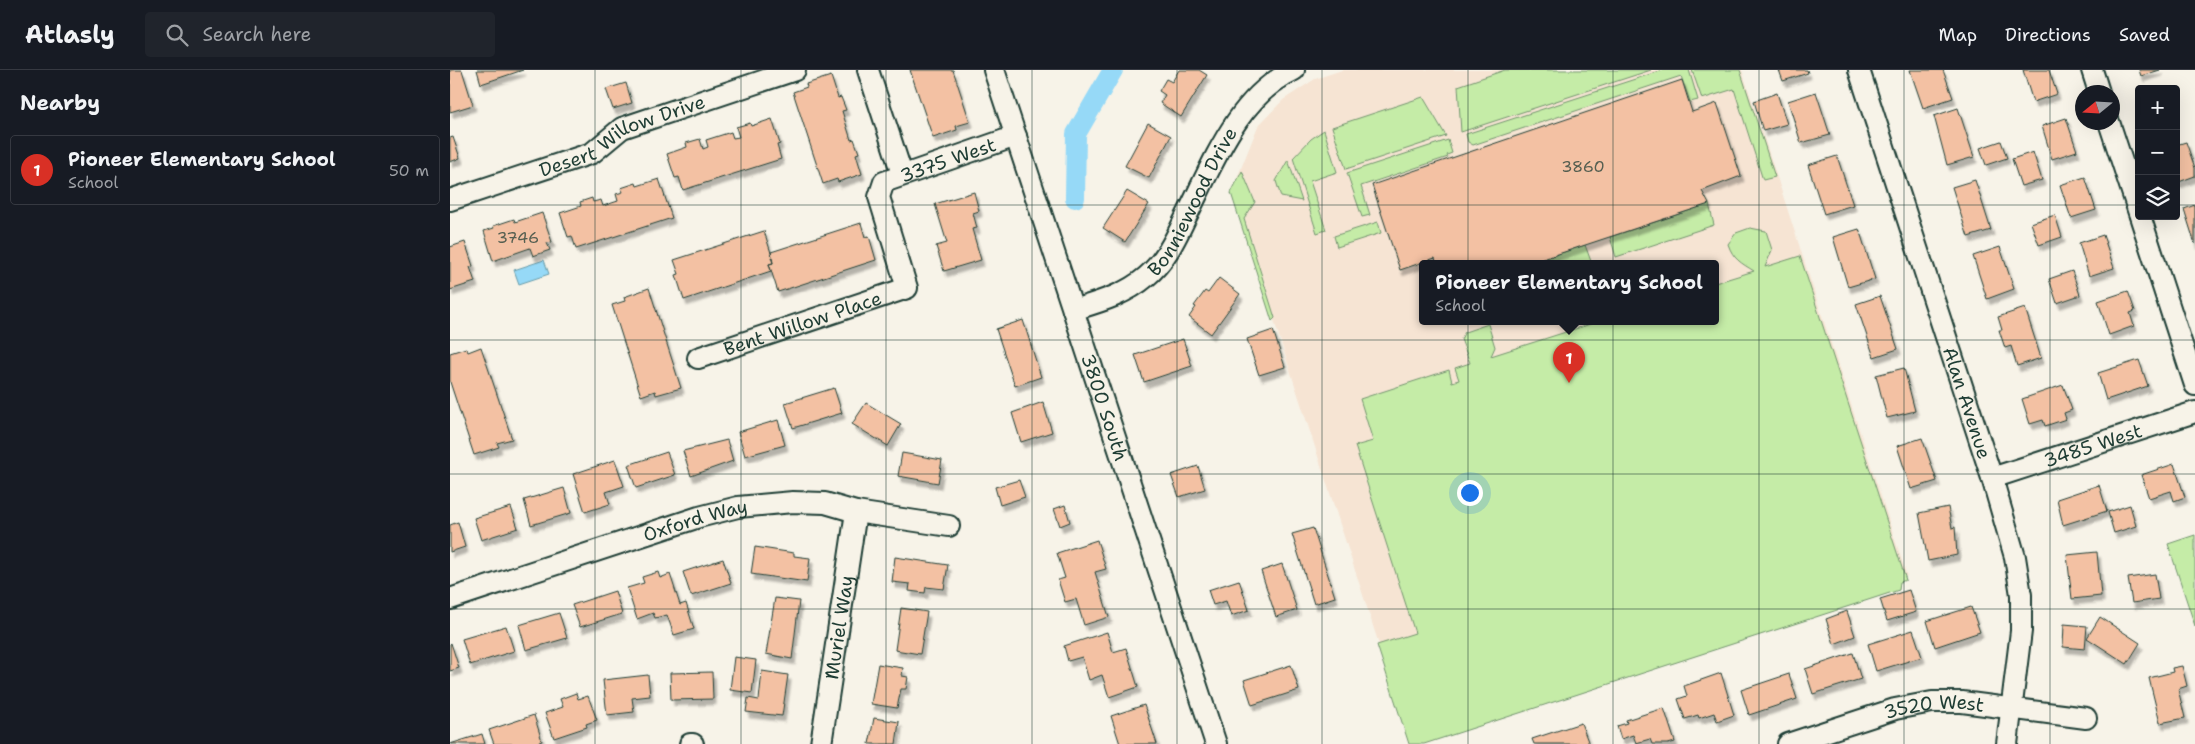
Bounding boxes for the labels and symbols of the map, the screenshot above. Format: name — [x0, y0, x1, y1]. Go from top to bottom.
north arrow — [2075, 85, 2120, 130]
street label: Desert Willow Drive — [536, 89, 708, 183]
street label: Bonniewood Drive — [1142, 122, 1243, 282]
street label: 3375 West — [897, 132, 999, 188]
house number: 3860 — [1561, 156, 1605, 177]
house number: 3746 — [497, 227, 539, 248]
street label: Bent Willow Place — [720, 285, 885, 362]
pin: 1 — [1553, 342, 1585, 383]
street label: Alan Avenue — [1937, 344, 1997, 462]
street label: 3800 South — [1075, 351, 1134, 464]
street label: 3485 West — [2041, 418, 2145, 473]
your location — [1457, 480, 1483, 506]
street label: Oxford Way — [640, 494, 749, 548]
street label: Muriel Way — [819, 574, 859, 681]
street label: 3520 West — [1881, 690, 1986, 725]

